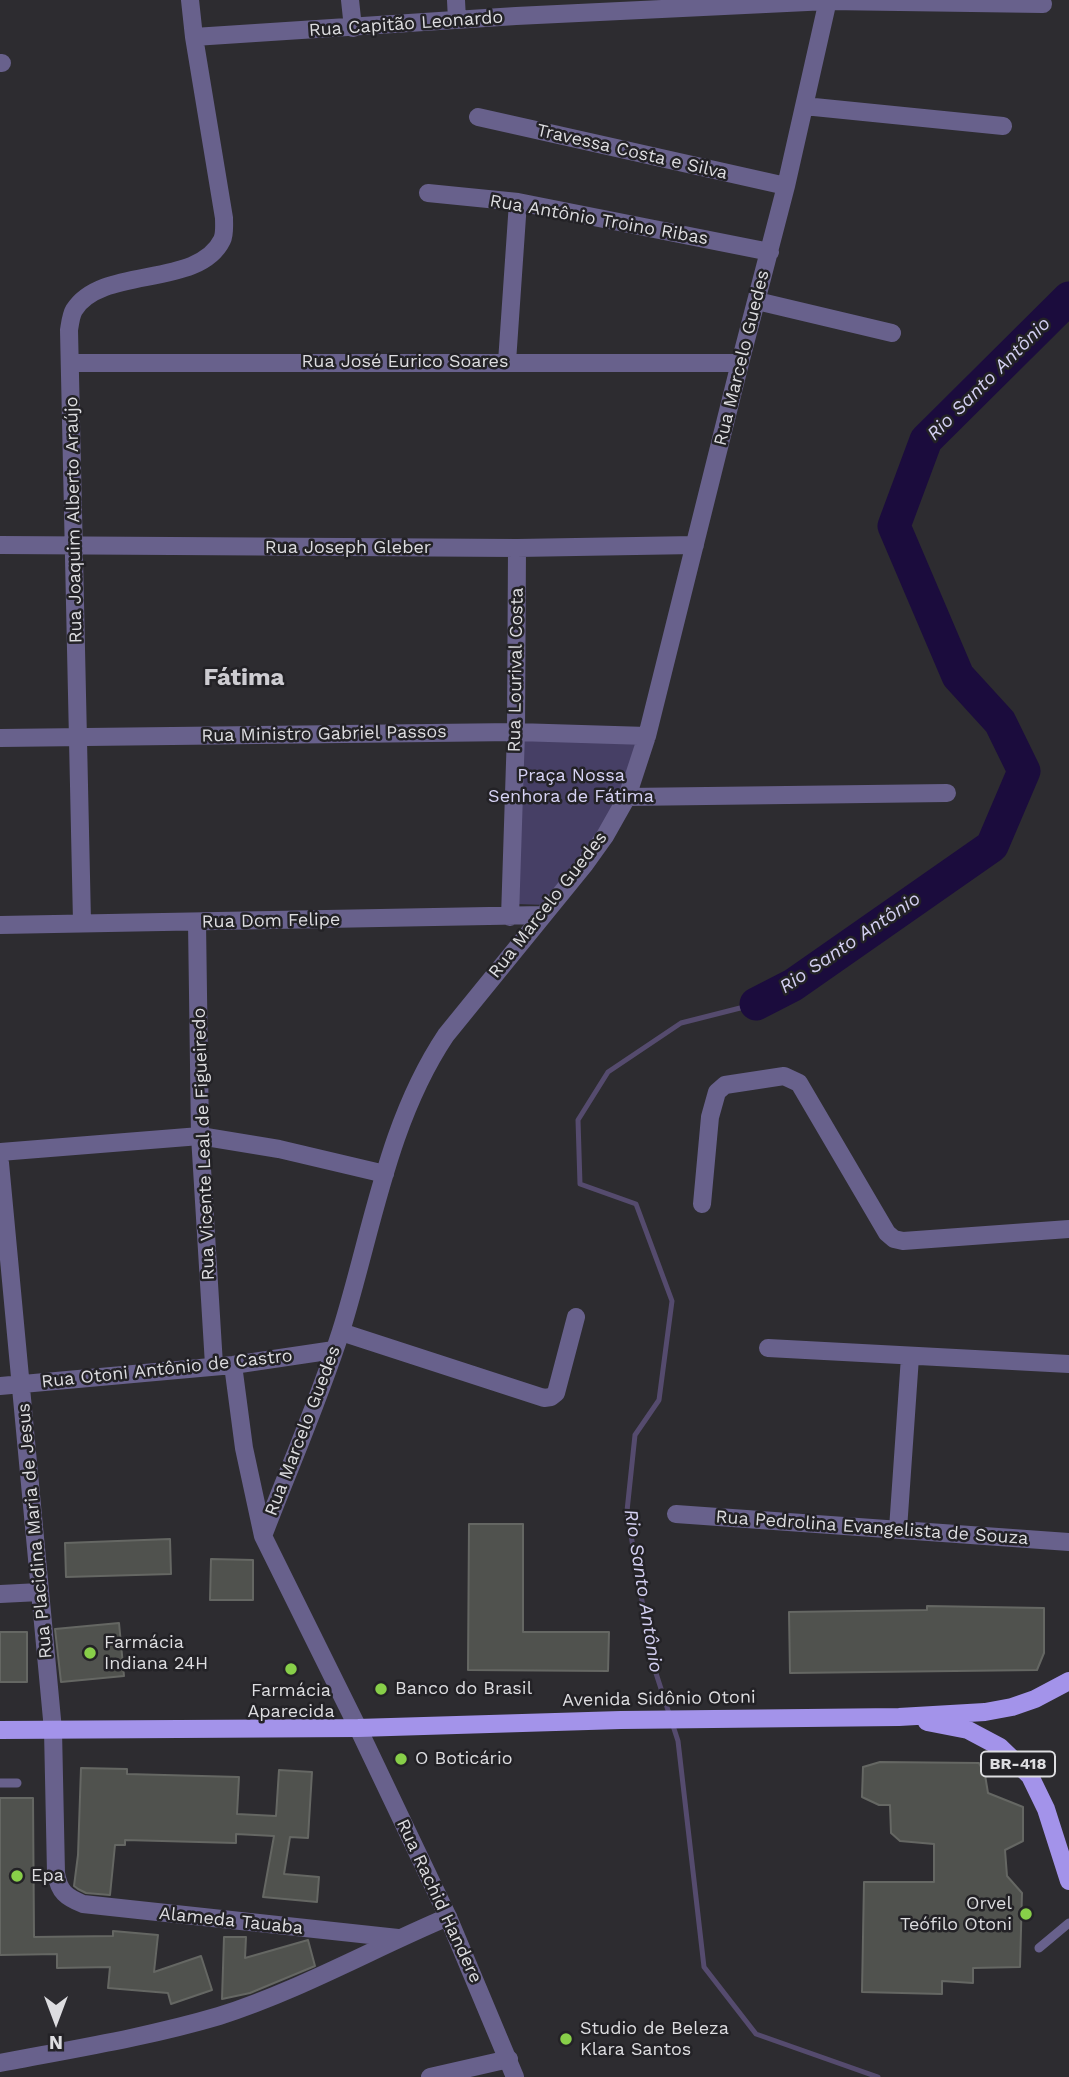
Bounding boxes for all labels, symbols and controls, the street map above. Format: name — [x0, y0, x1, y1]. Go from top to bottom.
street label: Rua Capitão Leonardo — [308, 6, 504, 42]
street label: Travessa Costa e Silva — [534, 120, 730, 184]
street label: Rua Antônio Troino Ribas — [488, 190, 710, 250]
street label: Rua Marcelo Guedes — [710, 268, 774, 448]
water label: Rio Santo Antônio — [923, 313, 1055, 445]
street label: Rua José Eurico Soares — [302, 351, 508, 373]
street label: Rua Joaquim Alberto Araújo — [61, 396, 87, 644]
street label: Rua Joseph Gleber — [265, 537, 431, 559]
street label: Rua Lourival Costa — [504, 587, 528, 753]
district label: Fátima — [204, 664, 284, 692]
street label: Rua Ministro Gabriel Passos — [201, 721, 447, 747]
park label: Praça Nossa Senhora de Fátima — [488, 765, 654, 808]
street label: Rua Marcelo Guedes — [484, 827, 612, 983]
water label: Rio Santo Antônio — [775, 887, 925, 999]
street label: Rua Dom Felipe — [202, 909, 340, 933]
street label: Rua Vicente Leal de Figueiredo — [188, 1007, 220, 1281]
street label: Rua Marcelo Guedes — [261, 1343, 345, 1519]
street label: Rua Otoni Antônio de Castro — [40, 1345, 294, 1393]
street label: Rua Placidina Maria de Jesus — [13, 1402, 57, 1660]
street label: Rua Pedrolina Evangelista de Souza — [715, 1506, 1029, 1550]
water label: Rio Santo Antônio — [619, 1508, 667, 1674]
place label: Farmácia Indiana 24H — [104, 1632, 208, 1674]
marker: Farmácia Indiana 24H — [82, 1645, 98, 1661]
marker: Farmácia Aparecida — [283, 1661, 299, 1677]
place label: Banco do Brasil — [395, 1678, 532, 1700]
place label: Farmácia Aparecida — [247, 1680, 335, 1722]
marker: Banco do Brasil — [373, 1681, 389, 1697]
street label: Avenida Sidônio Otoni — [562, 1687, 756, 1711]
place label: O Boticário — [415, 1748, 513, 1770]
marker: O Boticário — [393, 1751, 409, 1767]
road number: BR-418 — [981, 1752, 1055, 1776]
street label: Rua Rachid Handere — [392, 1816, 486, 1986]
place label: Epa — [31, 1865, 64, 1887]
marker: Epa — [9, 1868, 25, 1884]
place label: Orvel Teófilo Otoni — [900, 1893, 1012, 1936]
street label: Alameda Tauaba — [158, 1903, 304, 1939]
marker: Orvel Teófilo Otoni — [1018, 1906, 1034, 1922]
north arrow — [21, 1986, 91, 2056]
place label: Studio de Beleza Klara Santos — [580, 2018, 729, 2060]
text: N — [49, 2031, 63, 2054]
marker: Studio de Beleza Klara Santos — [558, 2031, 574, 2047]

